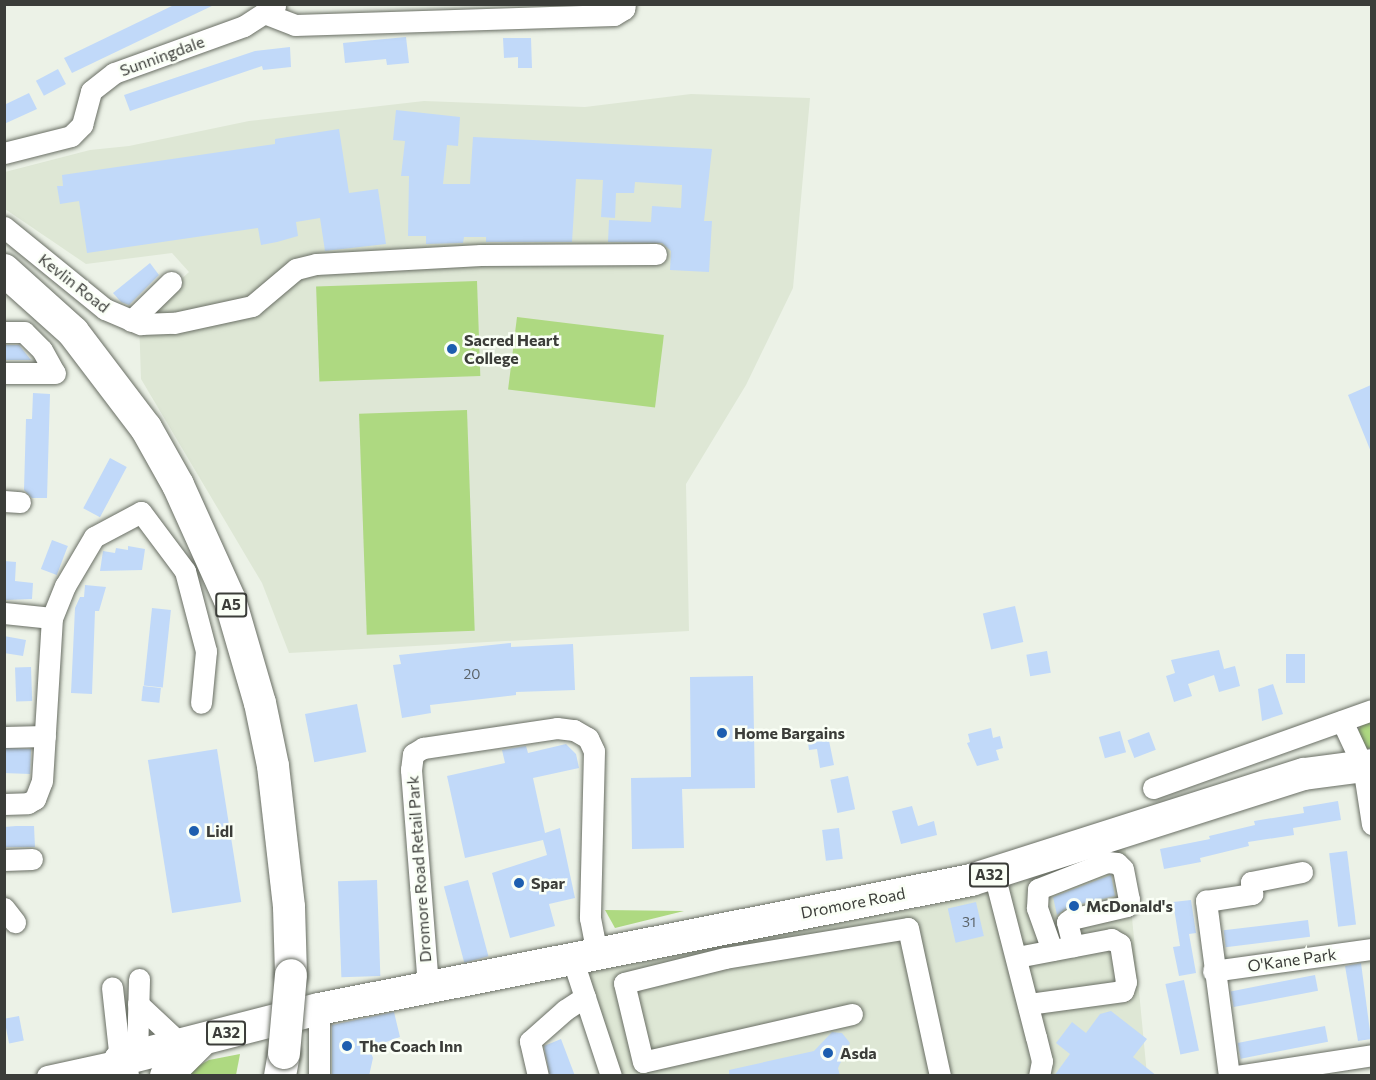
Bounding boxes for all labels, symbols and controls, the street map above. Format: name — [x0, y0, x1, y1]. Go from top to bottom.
street label: Sunningdale — [117, 32, 207, 80]
street label: Kevlin Road — [35, 249, 113, 317]
place label: Sacred Heart College — [464, 330, 559, 368]
marker: Sacred Heart College — [445, 342, 459, 356]
road number: A5 — [214, 593, 248, 617]
house number: 20 — [464, 666, 480, 682]
place label: Home Bargains — [734, 723, 845, 743]
marker: Home Bargains — [715, 726, 729, 740]
street label: Dromore Road Retail Park — [403, 775, 435, 963]
place label: Lidl — [206, 821, 233, 841]
marker: Lidl — [187, 824, 201, 838]
road number: A32 — [968, 863, 1010, 887]
place label: Spar — [531, 873, 565, 893]
marker: Spar — [512, 876, 526, 890]
street label: Dromore Road — [799, 883, 907, 923]
place label: McDonald's — [1086, 896, 1173, 916]
marker: McDonald's — [1067, 899, 1081, 913]
house number: 31 — [962, 914, 976, 930]
street label: O'Kane Park — [1246, 944, 1338, 976]
road number: A32 — [205, 1021, 247, 1045]
place label: The Coach Inn — [359, 1036, 463, 1056]
marker: The Coach Inn — [340, 1039, 354, 1053]
place label: Asda — [840, 1043, 877, 1063]
marker: Asda — [821, 1046, 835, 1060]

